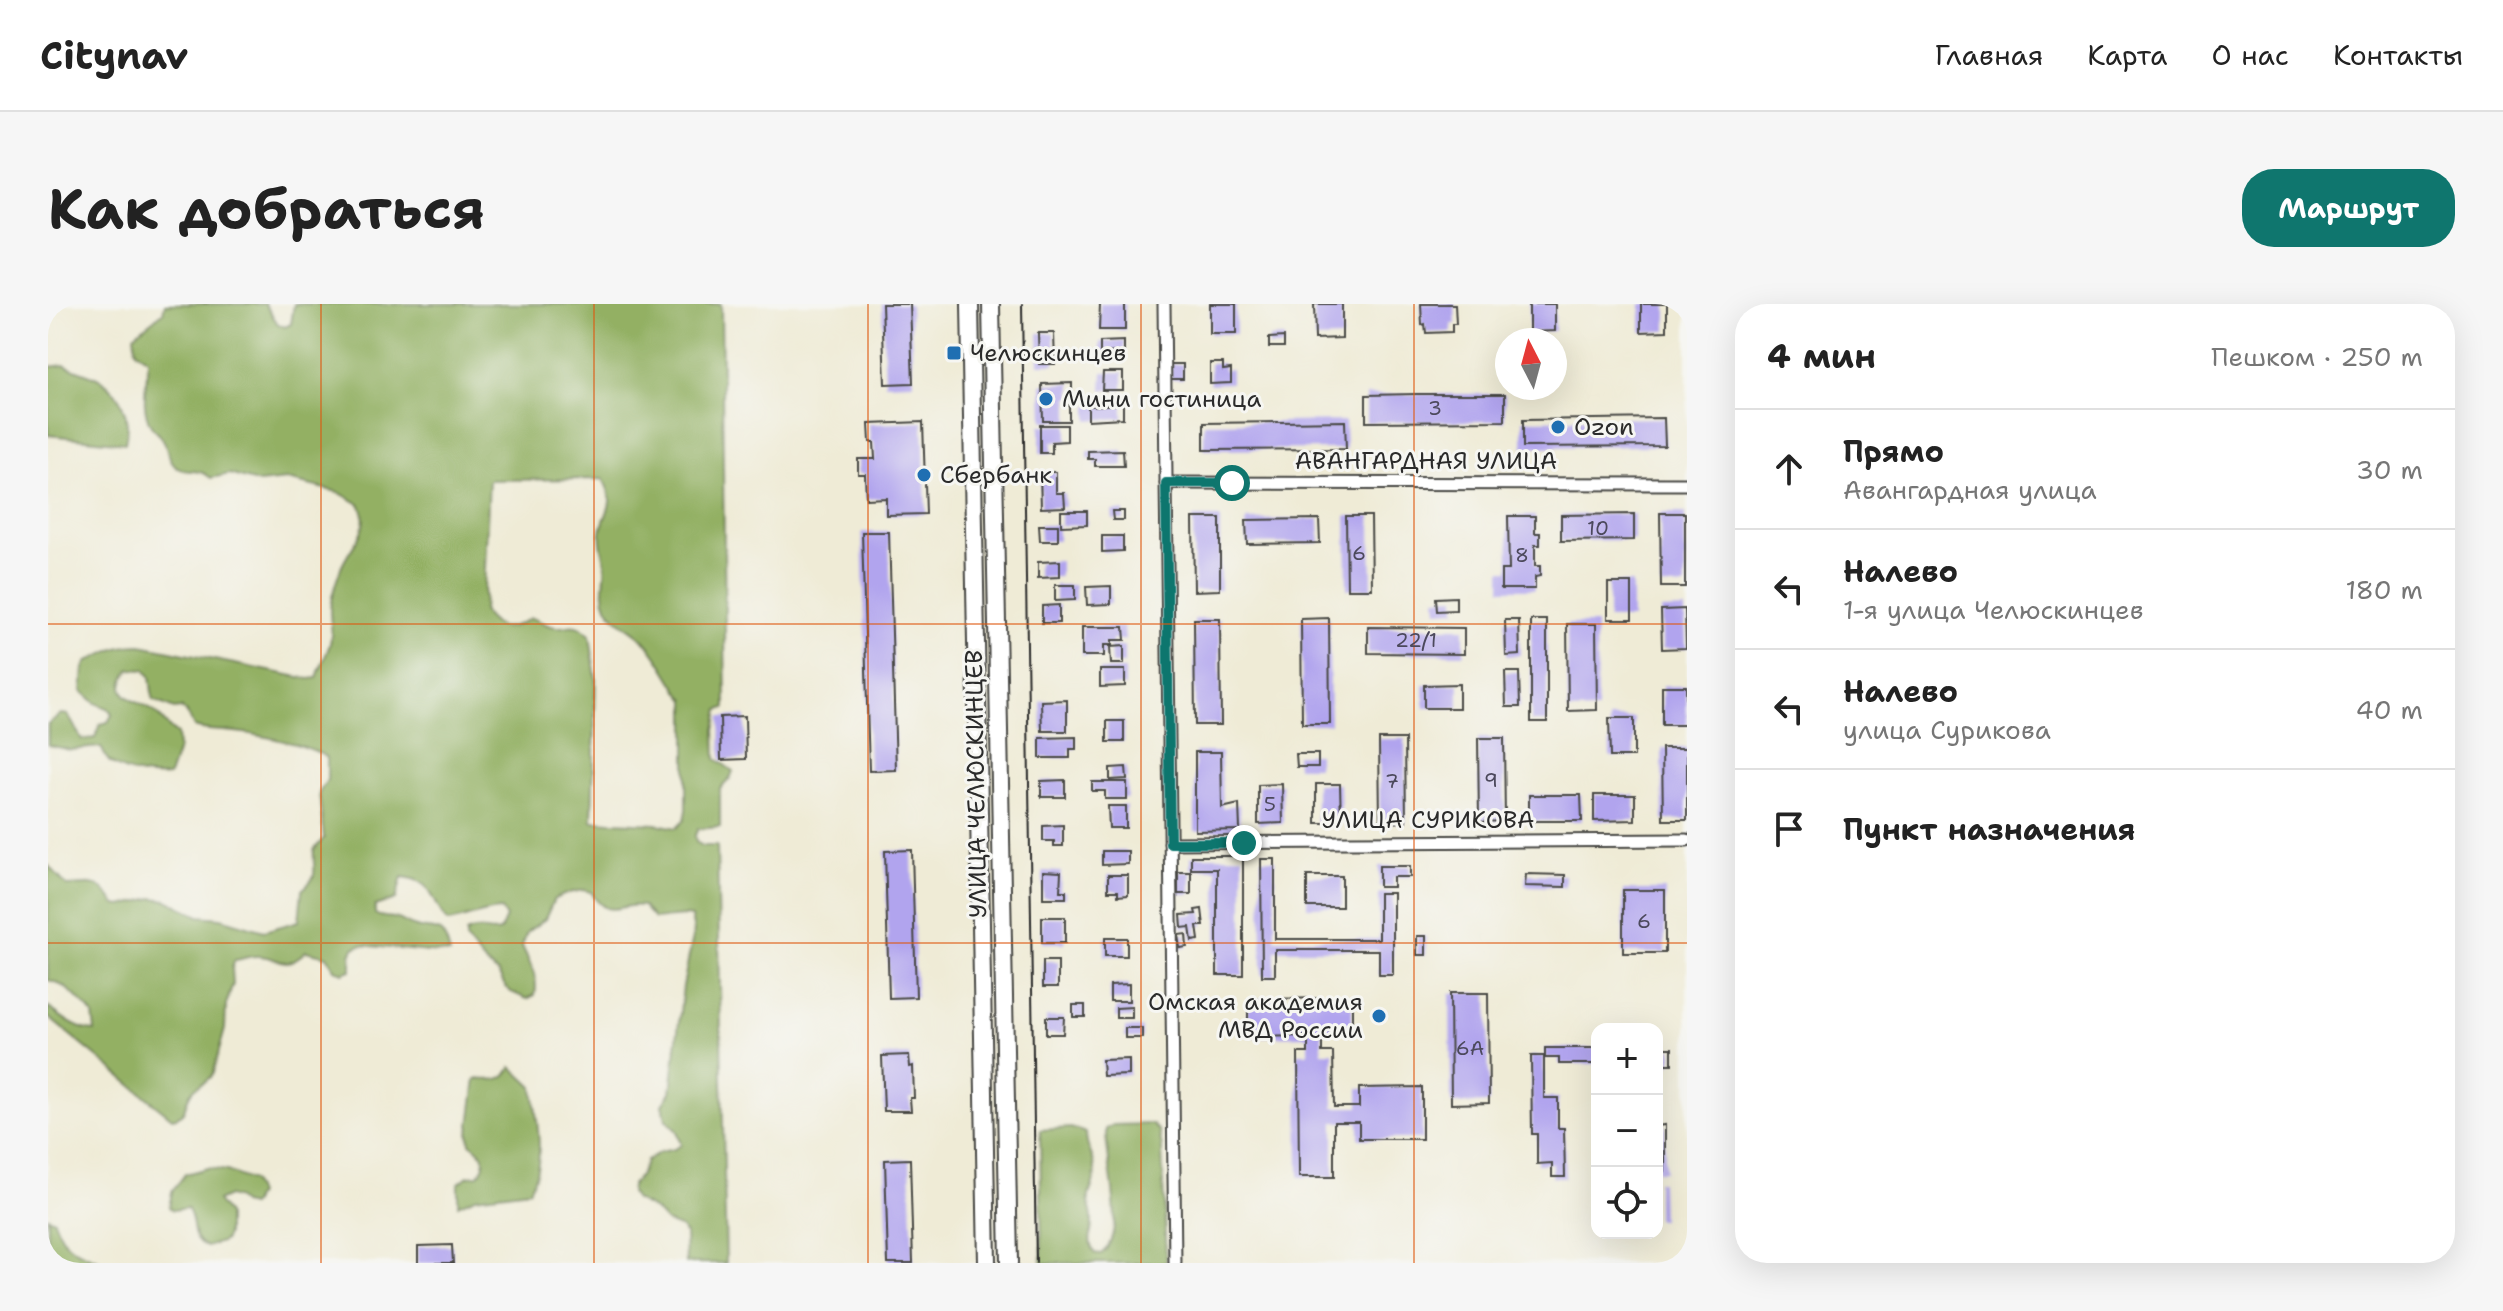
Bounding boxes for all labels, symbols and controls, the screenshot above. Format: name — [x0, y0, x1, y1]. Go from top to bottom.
text: Citynav — [40, 30, 188, 81]
text: Главная — [1935, 36, 2043, 74]
text: Карта — [2087, 36, 2167, 74]
text: О нас — [2211, 36, 2289, 74]
text: Контакты — [2333, 36, 2463, 74]
button: Маршрут — [2242, 169, 2455, 247]
text: Как добраться — [48, 171, 485, 246]
north arrow — [1495, 328, 1567, 400]
text: 4 мин — [1767, 333, 1876, 379]
place label: Челюскинцев — [970, 337, 1126, 369]
text: Пешком · 250 m — [2211, 339, 2423, 374]
marker: Челюскинцев — [945, 344, 963, 362]
place label: Мини гостиница — [1062, 383, 1261, 415]
marker: Мини гостиница — [1037, 390, 1055, 408]
house number: 3 — [1428, 395, 1442, 421]
place label: Ozon — [1574, 411, 1634, 443]
marker: Ozon — [1549, 418, 1567, 436]
text: Прямо — [1843, 431, 1944, 472]
street label: АВАНГАРДНАЯ УЛИЦА — [1295, 445, 1557, 477]
icon: ahead — [1767, 447, 1811, 491]
text: 30 m — [2356, 452, 2423, 487]
place label: Сбербанк — [940, 459, 1052, 491]
route start — [1214, 465, 1250, 501]
marker: Сбербанк — [915, 466, 933, 484]
text: Авангардная улица — [1843, 472, 2097, 507]
house number: 10 — [1587, 515, 1609, 541]
house number: 6 — [1352, 540, 1366, 566]
house number: 8 — [1515, 542, 1529, 568]
text: Налево — [1843, 551, 1958, 592]
icon: left — [1767, 567, 1811, 611]
text: 180 m — [2345, 572, 2423, 607]
text: 1-я улица Челюскинцев — [1843, 592, 2143, 627]
house number: 22/1 — [1395, 627, 1437, 653]
street label: УЛИЦА ЧЕЛЮСКИНЦЕВ — [958, 649, 994, 919]
text: Налево — [1843, 671, 1958, 712]
icon: left — [1767, 687, 1811, 731]
text: 40 m — [2356, 692, 2423, 727]
text: улица Сурикова — [1843, 712, 2051, 747]
house number: 9 — [1484, 767, 1498, 793]
house number: 7 — [1385, 768, 1399, 794]
house number: 5 — [1264, 791, 1276, 817]
street label: УЛИЦА СУРИКОВА — [1321, 804, 1535, 836]
icon: arrive — [1767, 807, 1811, 851]
text: Пункт назначения — [1843, 809, 2135, 850]
route end — [1226, 825, 1262, 861]
house number: 6 — [1637, 908, 1651, 934]
place label: Омская академия МВД России — [1148, 986, 1363, 1046]
marker: Омская академия МВД России — [1370, 1007, 1388, 1025]
map controls — [1591, 1023, 1663, 1239]
button: + — [1591, 1023, 1663, 1095]
house number: 6А — [1456, 1035, 1484, 1061]
button: − — [1591, 1095, 1663, 1167]
button: locate — [1591, 1167, 1663, 1239]

